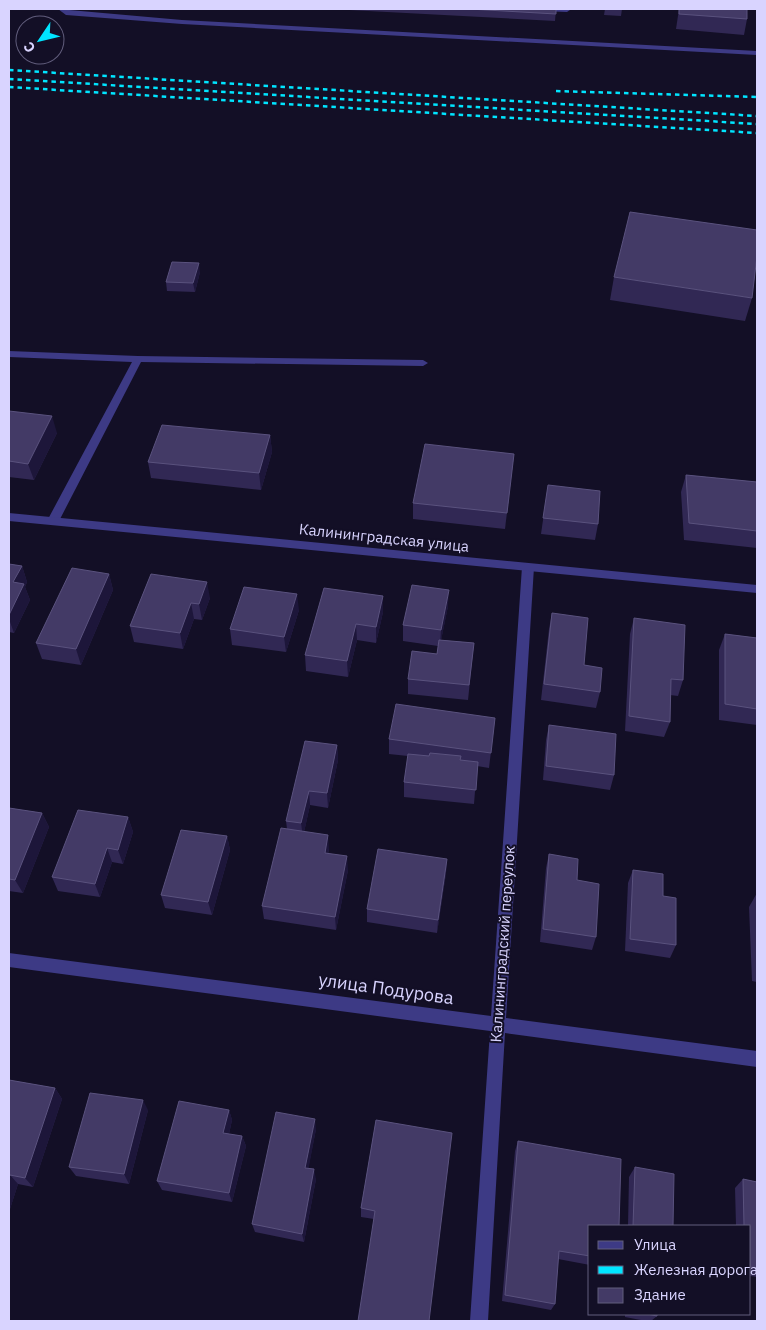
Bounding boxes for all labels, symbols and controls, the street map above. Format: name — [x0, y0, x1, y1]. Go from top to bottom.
north arrow — [15, 15, 65, 65]
text: С — [19, 39, 39, 56]
street label: Калининградская улица — [298, 519, 470, 556]
street label: Калининградский переулок — [486, 845, 519, 1043]
street label: улица Подурова — [317, 968, 456, 1009]
legend — [588, 1225, 751, 1315]
text: Улица — [634, 1235, 676, 1254]
text: Железная дорога — [634, 1260, 758, 1279]
text: Здание — [634, 1285, 686, 1304]

